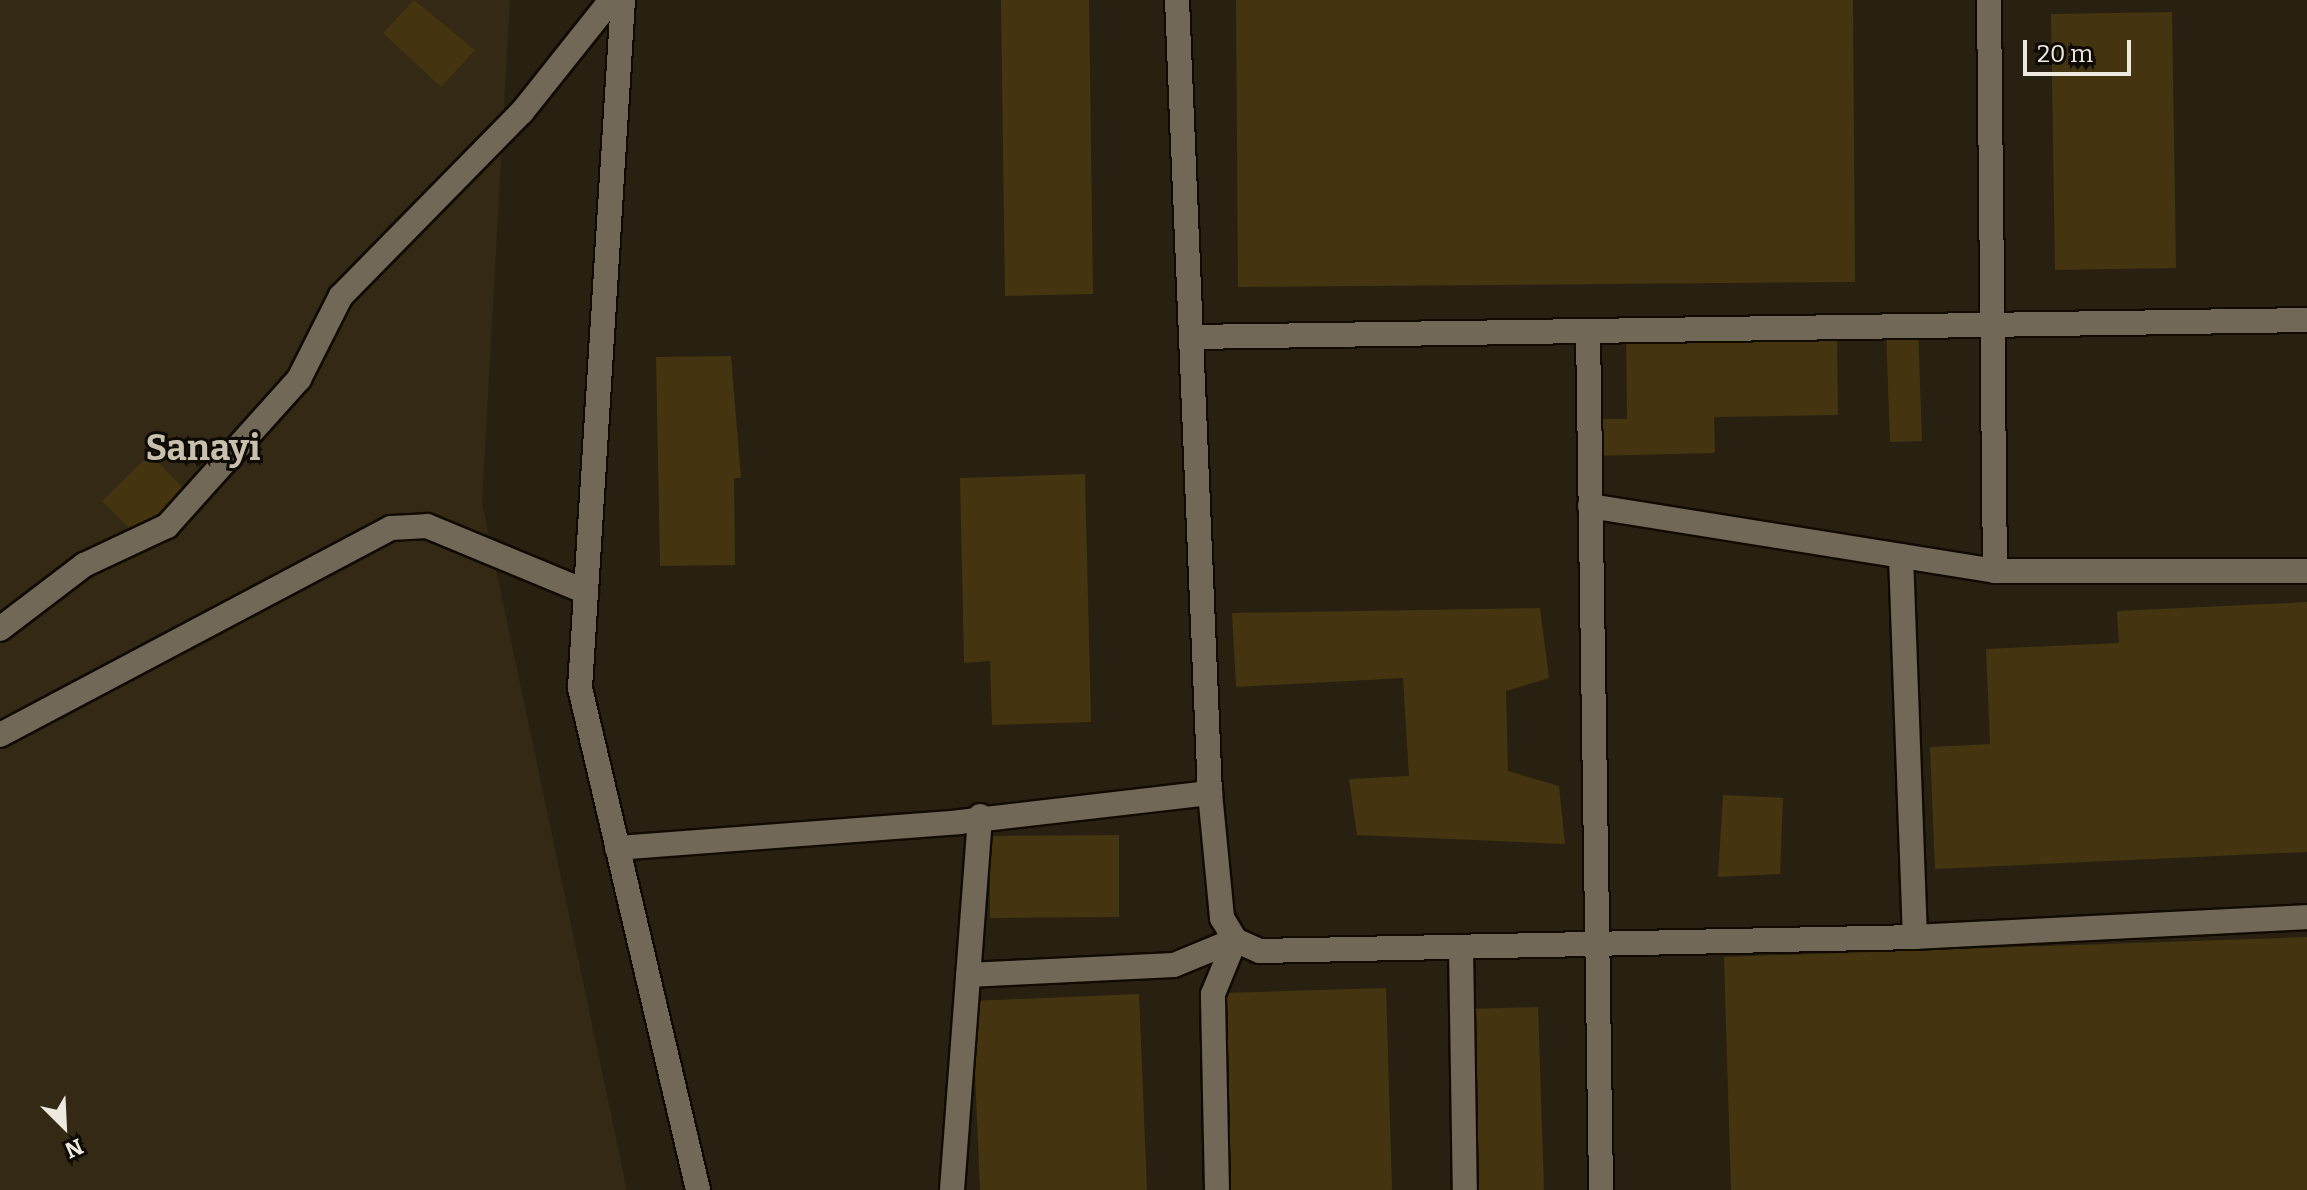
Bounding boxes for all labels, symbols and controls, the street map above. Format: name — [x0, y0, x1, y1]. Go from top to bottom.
scale bar — [2027, 24, 2135, 74]
text: 20 m — [2037, 40, 2093, 68]
district label: Sanayi — [146, 427, 260, 471]
north arrow — [24, 1086, 104, 1166]
text: N — [61, 1133, 87, 1164]

